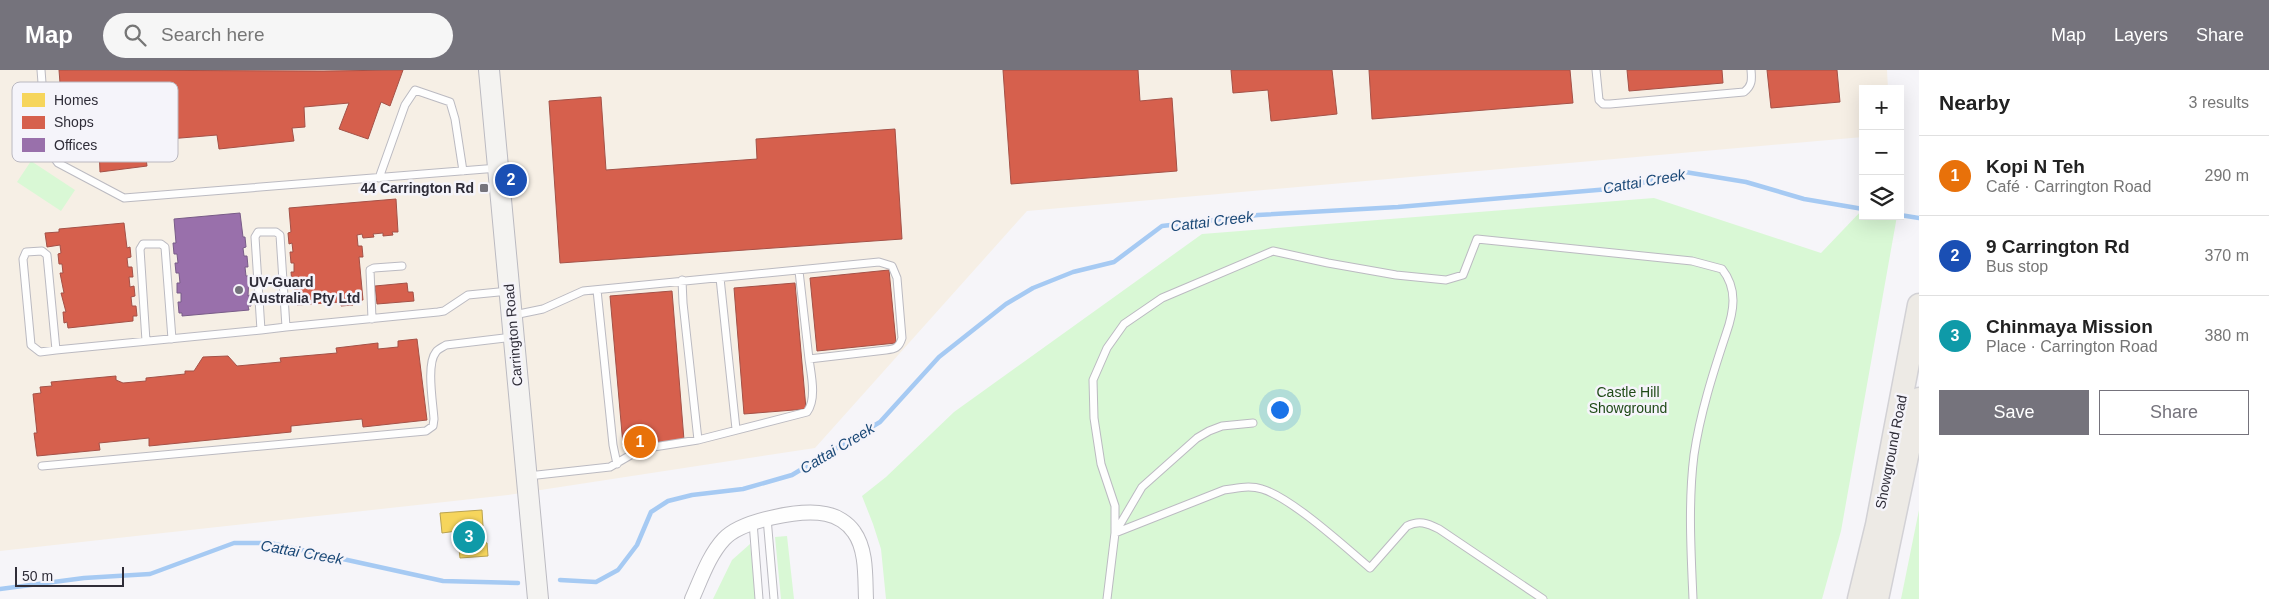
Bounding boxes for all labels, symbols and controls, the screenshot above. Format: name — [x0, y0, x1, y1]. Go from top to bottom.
search box — [103, 13, 453, 58]
text: Map — [25, 21, 73, 48]
icon: search — [121, 21, 149, 49]
text: Search here — [161, 24, 265, 45]
text: Map — [2051, 25, 2086, 45]
text: Layers — [2114, 25, 2168, 45]
text: Share — [2196, 25, 2244, 45]
legend — [12, 82, 178, 162]
map controls — [1859, 85, 1904, 220]
button: + — [1859, 85, 1904, 130]
text: Nearby — [1939, 91, 2010, 114]
text: Homes — [54, 92, 98, 108]
text: 3 results — [2189, 94, 2249, 111]
text: Shops — [54, 114, 94, 130]
button: − — [1859, 130, 1904, 175]
text: Offices — [54, 137, 97, 153]
text: Kopi N Teh — [1986, 156, 2085, 177]
pin: 2 — [495, 161, 527, 199]
water label: Cattai Creek — [1601, 165, 1688, 197]
text: 1 — [1951, 167, 1959, 184]
text: 290 m — [2205, 167, 2249, 184]
button: layers — [1859, 175, 1904, 220]
text: Café · Carrington Road — [1986, 178, 2151, 195]
place label: 44 Carrington Rd — [360, 180, 474, 196]
marker: 44 Carrington Rd — [478, 182, 490, 194]
water label: Cattai Creek — [1170, 207, 1256, 235]
text: 9 Carrington Rd — [1986, 236, 2130, 257]
text: 2 — [1951, 247, 1959, 264]
text: 370 m — [2205, 247, 2249, 264]
text: Bus stop — [1986, 258, 2048, 275]
place label: UV-Guard Australia Pty Ltd — [249, 274, 360, 306]
street label: Carrington Road — [501, 283, 525, 387]
marker: UV-Guard Australia Pty Ltd — [233, 284, 245, 296]
text: Chinmaya Mission — [1986, 316, 2153, 337]
text: 3 — [1951, 327, 1959, 344]
text: 380 m — [2205, 327, 2249, 344]
text: Place · Carrington Road — [1986, 338, 2158, 355]
park label: Castle Hill Showground — [1589, 384, 1667, 416]
button: Save — [1939, 390, 2089, 435]
button: Share — [2099, 390, 2249, 435]
street label: Showground Road — [1872, 394, 1910, 510]
your location — [1267, 397, 1293, 423]
water label: Cattai Creek — [797, 418, 878, 477]
pin: 1 — [624, 423, 656, 461]
pin: 3 — [453, 518, 485, 556]
water label: Cattai Creek — [259, 536, 346, 568]
scale bar — [15, 564, 124, 587]
text: 50 m — [22, 568, 53, 584]

